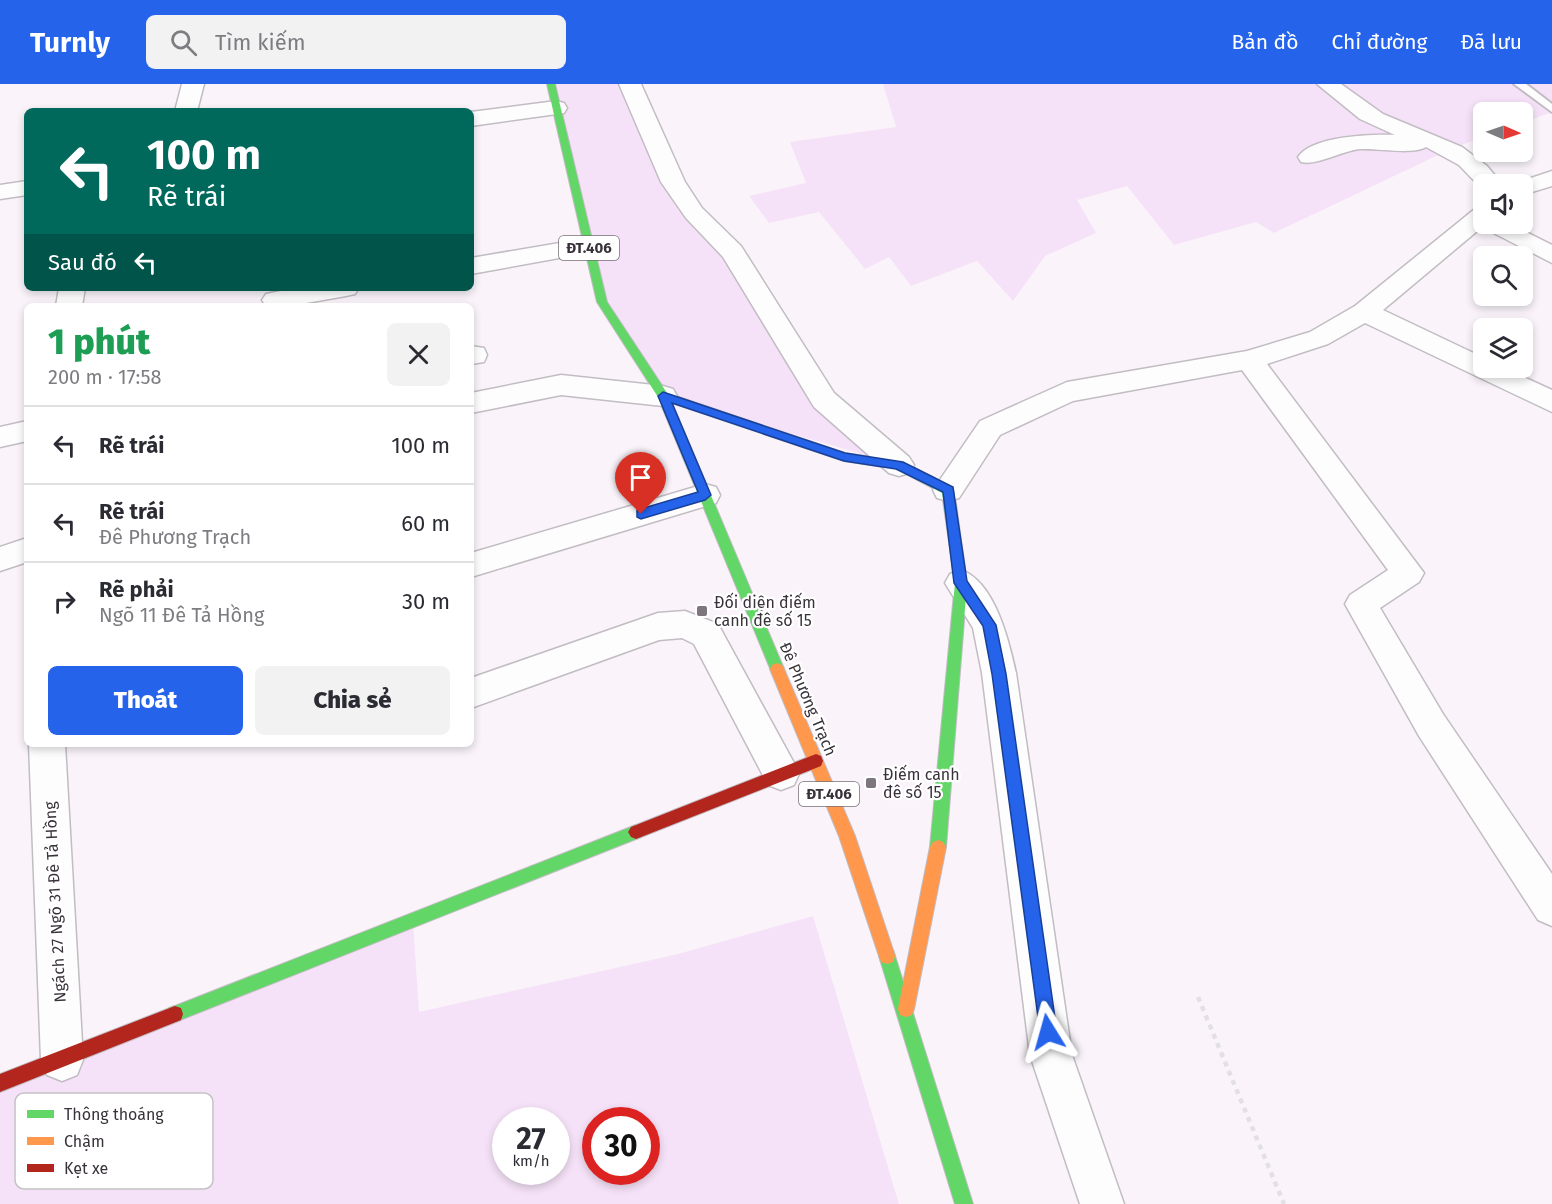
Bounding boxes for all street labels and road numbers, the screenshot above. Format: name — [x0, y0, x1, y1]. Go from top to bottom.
road number: ĐT.406 — [559, 236, 619, 260]
street label: Đê Phương Trạch — [775, 639, 841, 759]
road number: ĐT.406 — [799, 782, 859, 806]
street label: Ngách 27 Ngõ 31 Đê Tả Hồng — [39, 800, 70, 1003]

